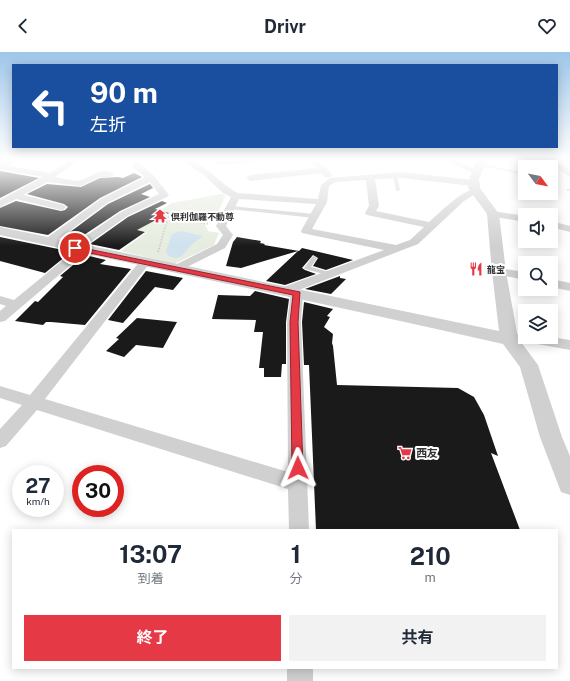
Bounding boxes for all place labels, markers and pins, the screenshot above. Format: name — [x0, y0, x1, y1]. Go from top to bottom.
temple icon: 倶利伽羅不動尊 — [152, 208, 168, 224]
place label: 倶利伽羅不動尊 — [170, 211, 234, 222]
pin — [58, 231, 92, 265]
restaurant icon: 龍宝 — [468, 261, 484, 277]
place label: 龍宝 — [487, 264, 505, 275]
supermarket icon: 西友 — [397, 445, 413, 461]
place label: 西友 — [416, 447, 438, 459]

